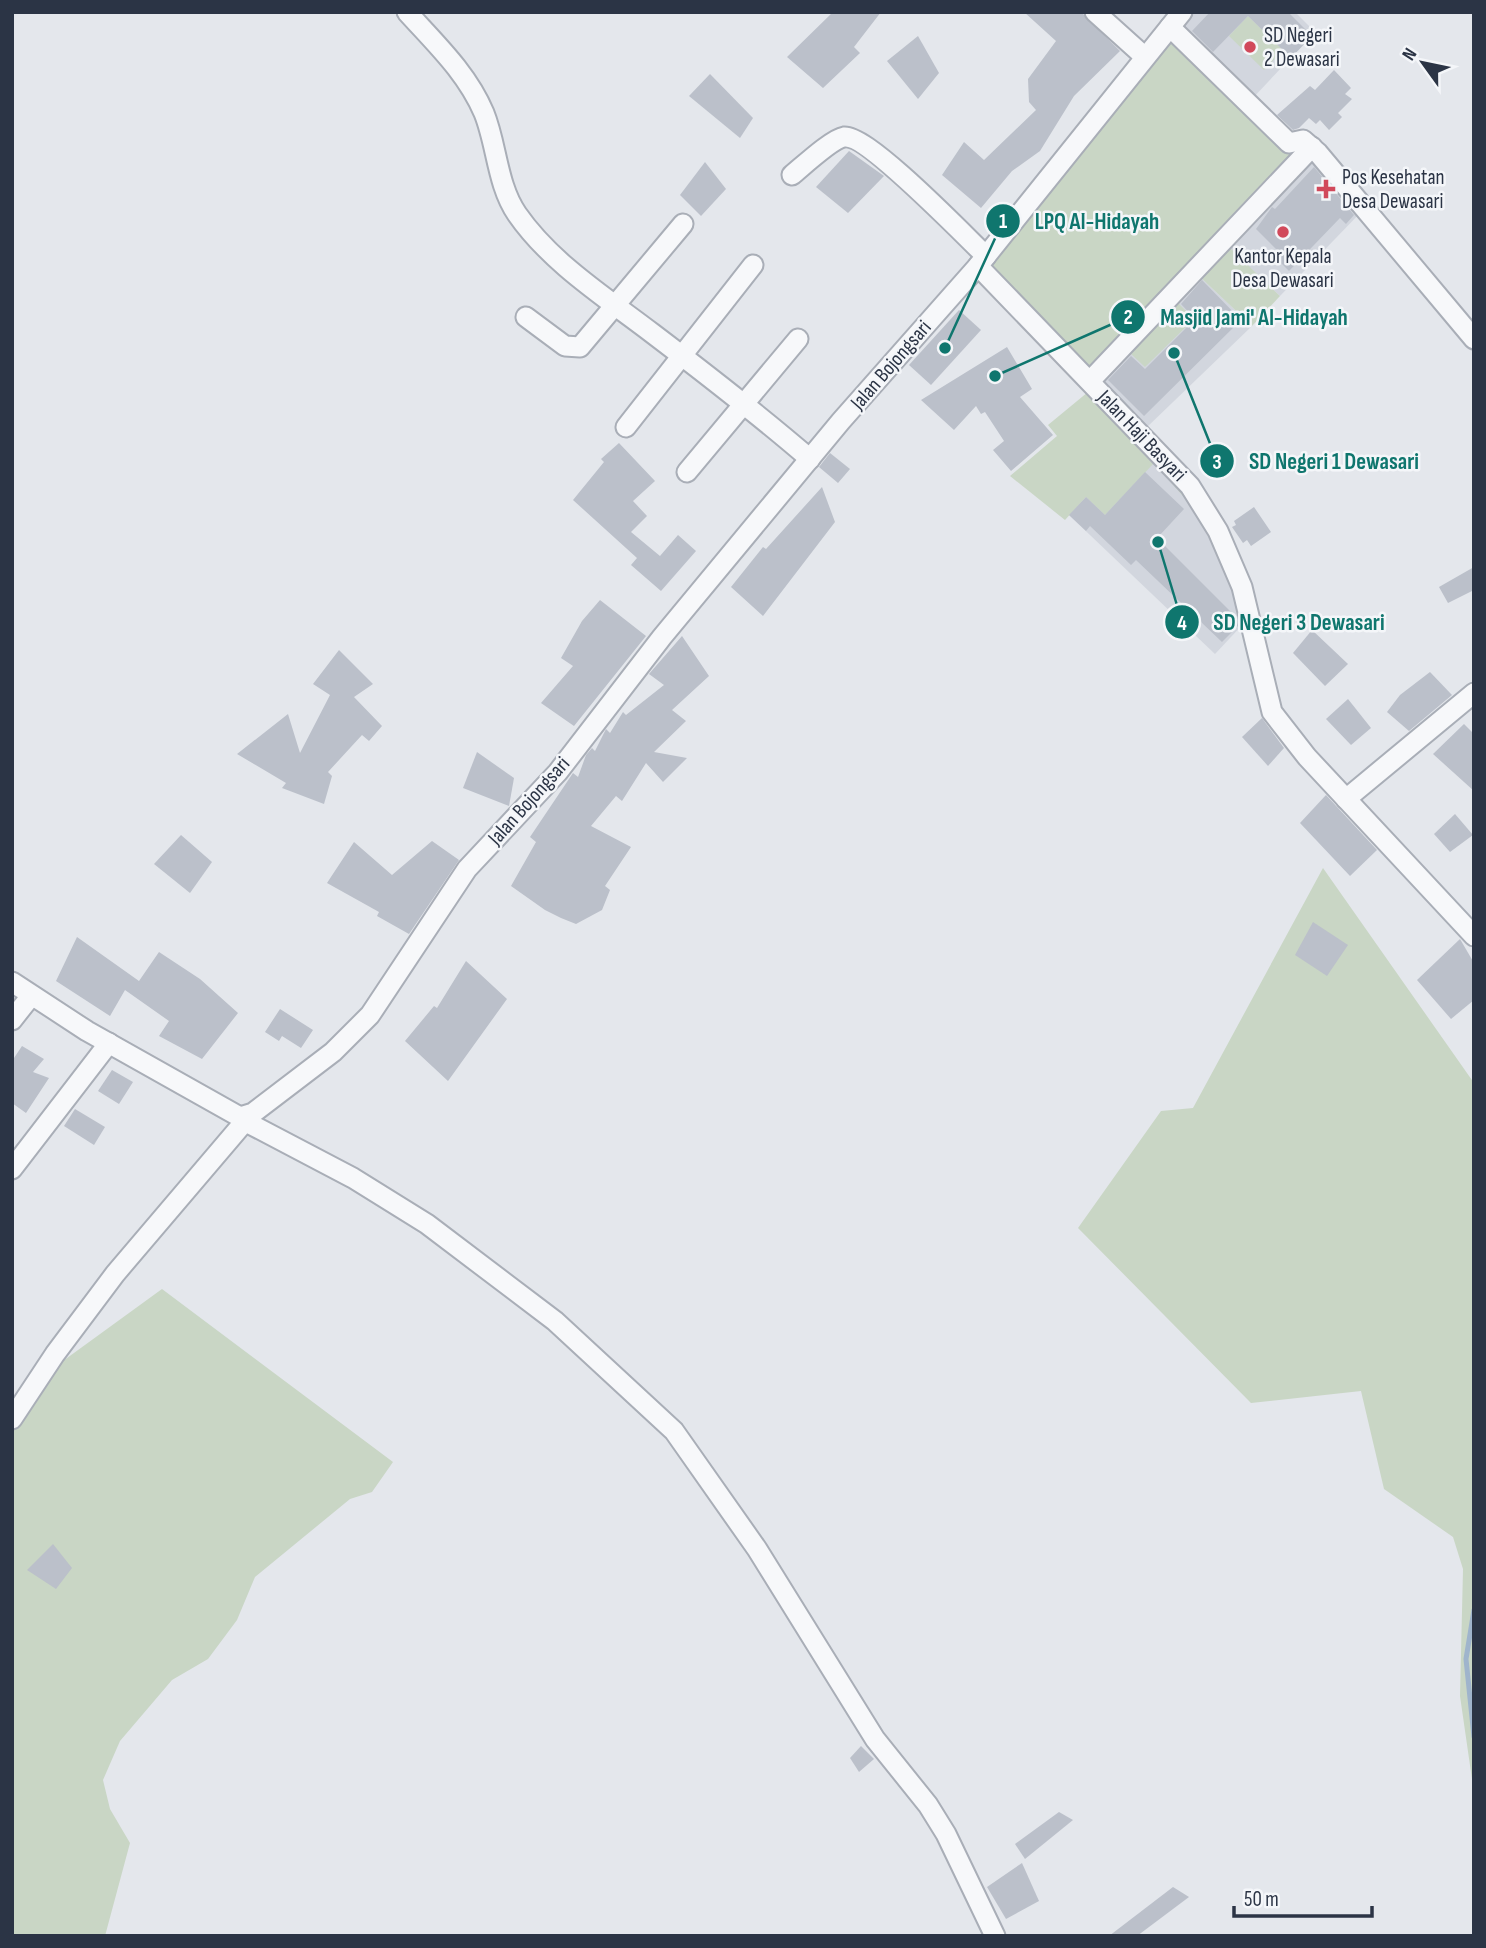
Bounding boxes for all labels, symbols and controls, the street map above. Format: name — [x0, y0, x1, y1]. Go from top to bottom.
place label: SD Negeri 2 Dewasari — [1264, 23, 1340, 72]
north arrow — [1388, 28, 1458, 98]
marker: SD Negeri 2 Dewasari — [1242, 39, 1258, 55]
text: N — [1398, 44, 1422, 65]
place label: Pos Kesehatan Desa Dewasari — [1342, 165, 1444, 214]
marker: Pos Kesehatan Desa Dewasari — [1316, 179, 1336, 199]
callout: LPQ Al-Hidayah — [986, 199, 1174, 243]
text: LPQ Al-Hidayah — [1035, 208, 1159, 236]
text: 1 — [999, 209, 1007, 234]
marker: Kantor Kepala Desa Dewasari — [1275, 224, 1291, 240]
place label: Kantor Kepala Desa Dewasari — [1232, 244, 1334, 293]
callout: Masjid Jami' Al-Hidayah — [1111, 295, 1361, 339]
text: Masjid Jami' Al-Hidayah — [1160, 304, 1348, 332]
text: 2 — [1123, 305, 1133, 330]
street label: Jalan Bojongsari — [845, 315, 937, 415]
street label: Jalan Haji Basyari — [1092, 384, 1192, 487]
callout: SD Negeri 1 Dewasari — [1200, 439, 1433, 483]
text: SD Negeri 1 Dewasari — [1249, 448, 1419, 476]
text: 3 — [1212, 450, 1222, 475]
callout: SD Negeri 3 Dewasari — [1164, 600, 1398, 644]
text: SD Negeri 3 Dewasari — [1213, 609, 1385, 637]
text: 4 — [1177, 611, 1187, 636]
street label: Jalan Bojongsari — [482, 752, 575, 851]
scale bar — [1234, 1874, 1372, 1918]
text: 50 m — [1244, 1887, 1279, 1912]

